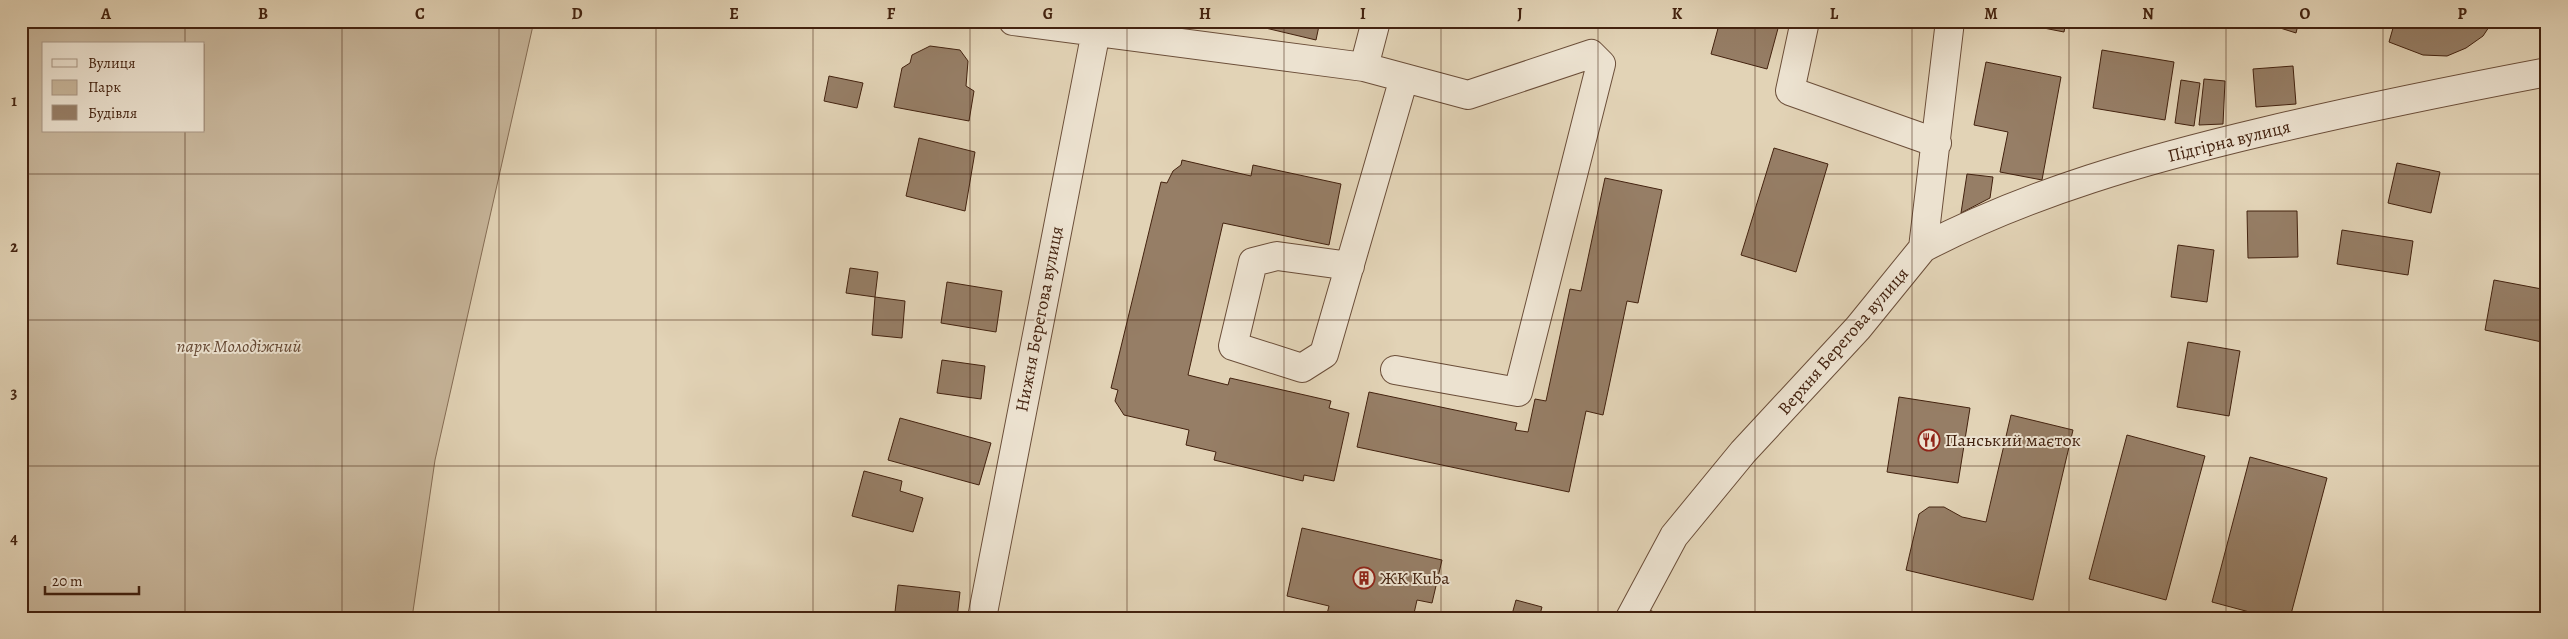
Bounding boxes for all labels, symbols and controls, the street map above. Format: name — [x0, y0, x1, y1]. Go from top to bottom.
text: A — [100, 3, 112, 25]
text: B — [258, 3, 268, 25]
text: C — [415, 3, 425, 25]
text: D — [571, 3, 583, 25]
text: E — [729, 3, 739, 25]
text: F — [887, 3, 896, 25]
text: G — [1043, 3, 1053, 25]
text: H — [1199, 3, 1211, 25]
text: I — [1360, 3, 1366, 25]
text: J — [1517, 3, 1523, 25]
text: K — [1672, 3, 1683, 25]
text: L — [1830, 3, 1839, 25]
text: M — [1984, 3, 1998, 25]
text: N — [2142, 3, 2154, 25]
text: O — [2300, 3, 2311, 25]
text: P — [2457, 3, 2467, 25]
legend — [42, 42, 205, 132]
text: Вулиця — [88, 53, 135, 73]
text: Парк — [88, 77, 121, 97]
text: 1 — [11, 90, 17, 112]
text: Будівля — [88, 103, 137, 123]
street label: Підгірна вулиця — [2165, 114, 2293, 168]
street label: Нижня Берегова вулиця — [1009, 224, 1069, 414]
text: 2 — [10, 236, 18, 258]
street label: Верхня Берегова вулиця — [1772, 262, 1914, 420]
park label: парк Молодіжний — [177, 334, 302, 358]
text: 3 — [11, 382, 18, 404]
restaurant icon: Панський маєток — [1917, 428, 1941, 452]
place label: Панський маєток — [1945, 428, 2081, 452]
text: 4 — [10, 528, 18, 550]
scale bar — [45, 564, 139, 596]
building icon: ЖК Kuba — [1352, 566, 1376, 590]
place label: ЖК Kuba — [1380, 566, 1450, 590]
text: 20 m — [52, 571, 83, 591]

